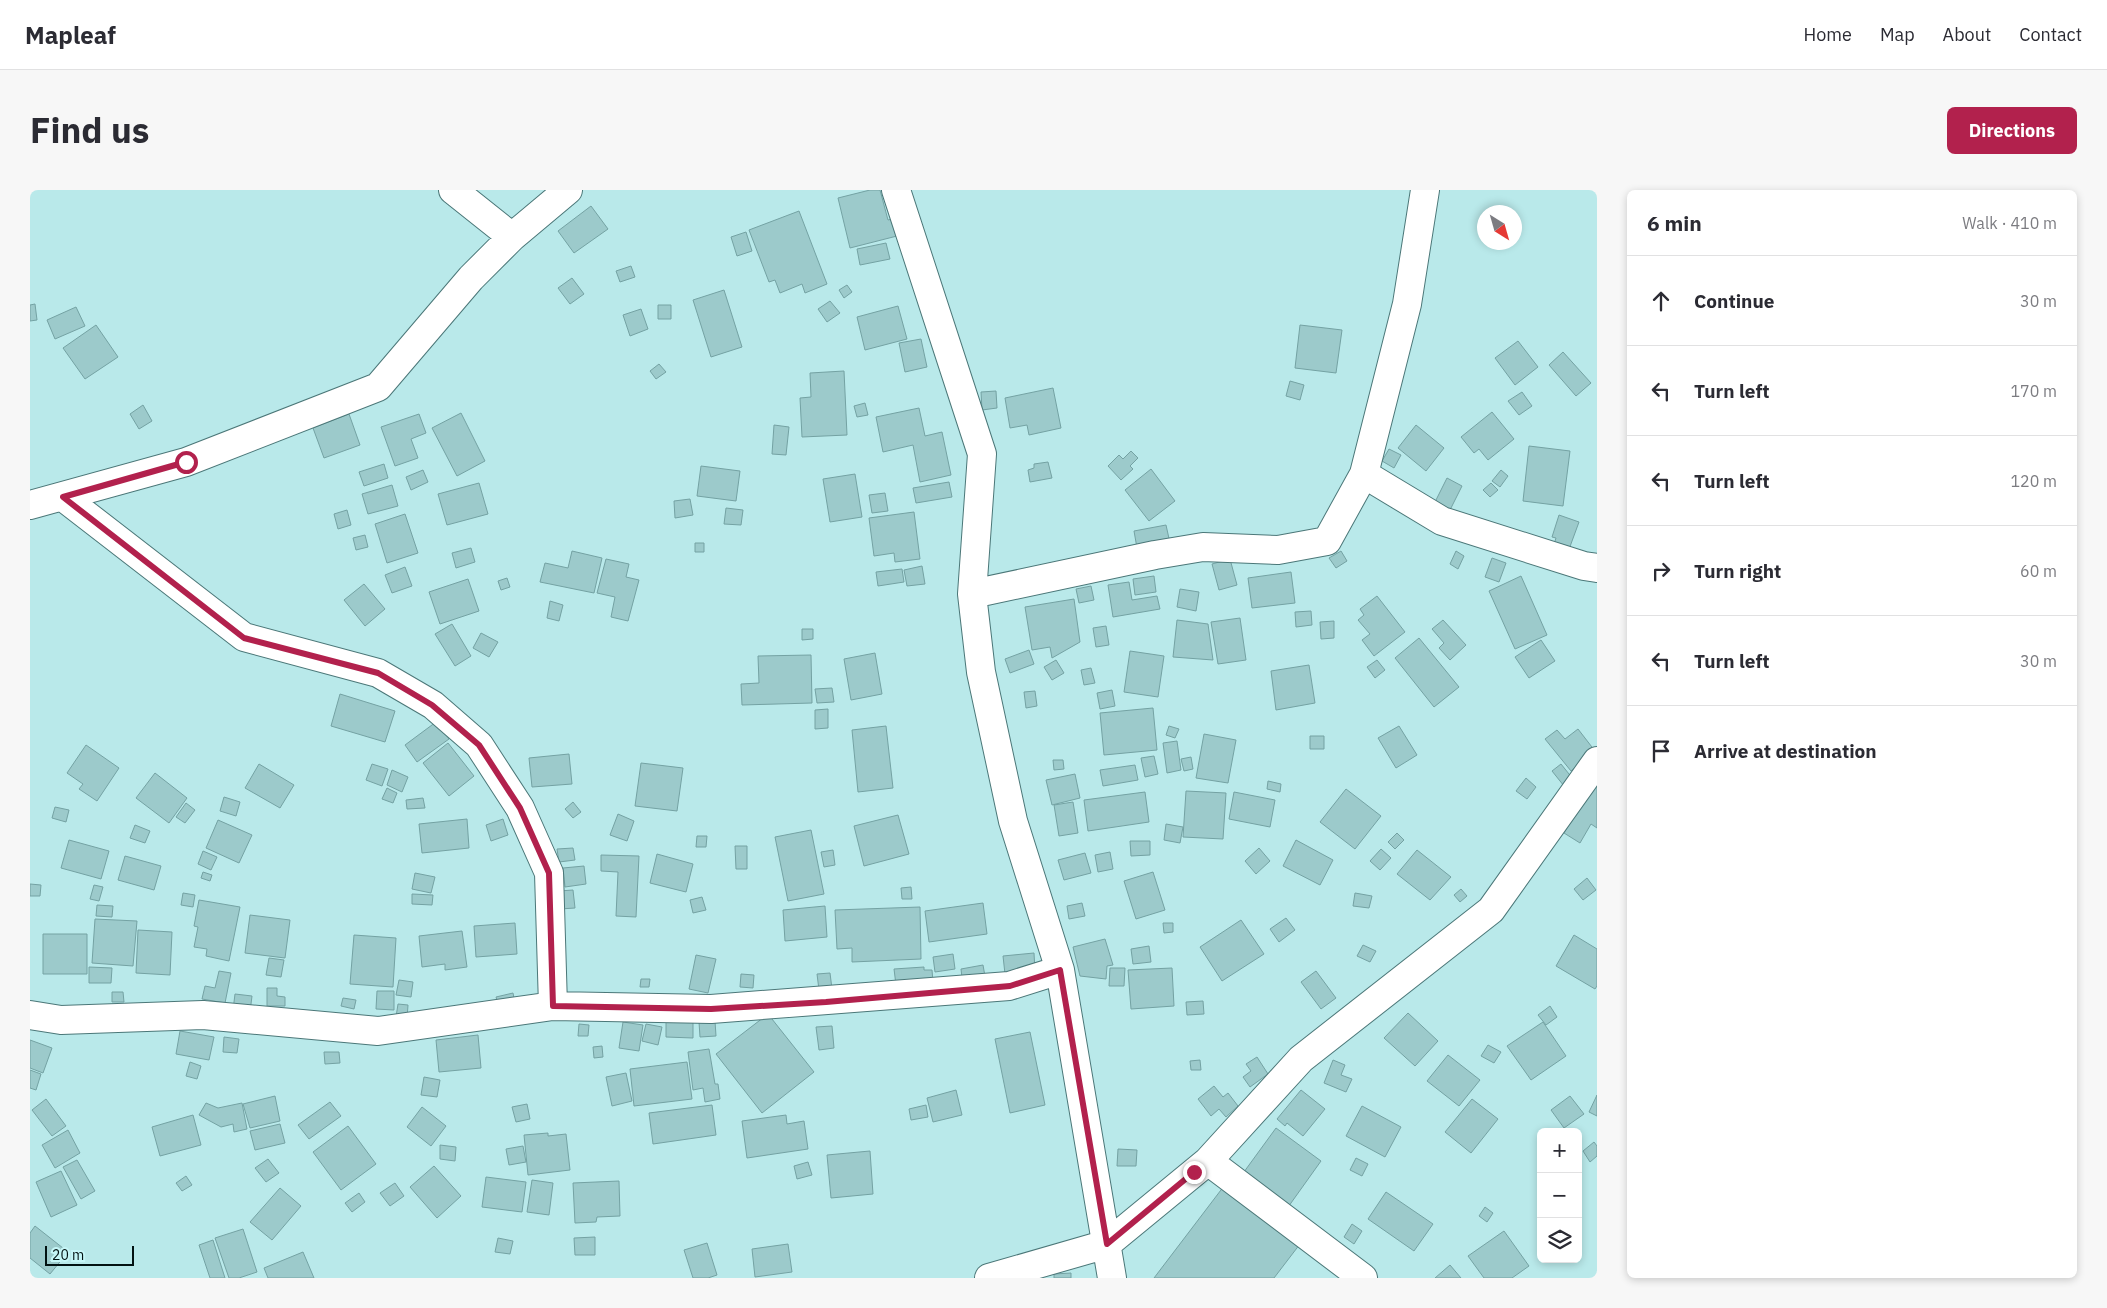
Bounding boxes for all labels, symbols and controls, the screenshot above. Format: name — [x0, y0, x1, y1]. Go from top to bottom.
text: Mapleaf — [25, 19, 116, 51]
text: Home — [1804, 23, 1852, 46]
text: Map — [1880, 23, 1915, 46]
text: About — [1943, 23, 1991, 46]
text: Contact — [2019, 23, 2082, 46]
text: Find us — [30, 107, 149, 153]
button: Directions — [1947, 107, 2077, 154]
north arrow — [1477, 205, 1522, 250]
text: 6 min — [1647, 209, 1702, 237]
text: Walk · 410 m — [1962, 213, 2057, 233]
icon: ahead — [1647, 287, 1675, 315]
text: Continue — [1694, 289, 1774, 313]
text: 30 m — [2020, 291, 2057, 311]
icon: left — [1647, 377, 1675, 405]
text: Turn left — [1694, 379, 1770, 403]
text: 170 m — [2010, 381, 2057, 401]
route start — [175, 451, 198, 474]
icon: left — [1647, 467, 1675, 495]
text: Turn left — [1694, 469, 1770, 493]
text: 120 m — [2010, 471, 2057, 491]
icon: right — [1647, 557, 1675, 585]
text: Turn right — [1694, 559, 1781, 583]
text: 60 m — [2020, 561, 2057, 581]
icon: left — [1647, 647, 1675, 675]
text: Turn left — [1694, 649, 1770, 673]
text: 30 m — [2020, 651, 2057, 671]
icon: arrive — [1647, 737, 1675, 765]
text: Arrive at destination — [1694, 739, 1877, 763]
map controls — [1537, 1128, 1582, 1263]
button: + — [1537, 1128, 1582, 1173]
route end — [1183, 1161, 1206, 1184]
button: − — [1537, 1173, 1582, 1218]
button: layers — [1537, 1218, 1582, 1263]
scale bar — [45, 1243, 134, 1266]
text: 20 m — [52, 1246, 84, 1264]

